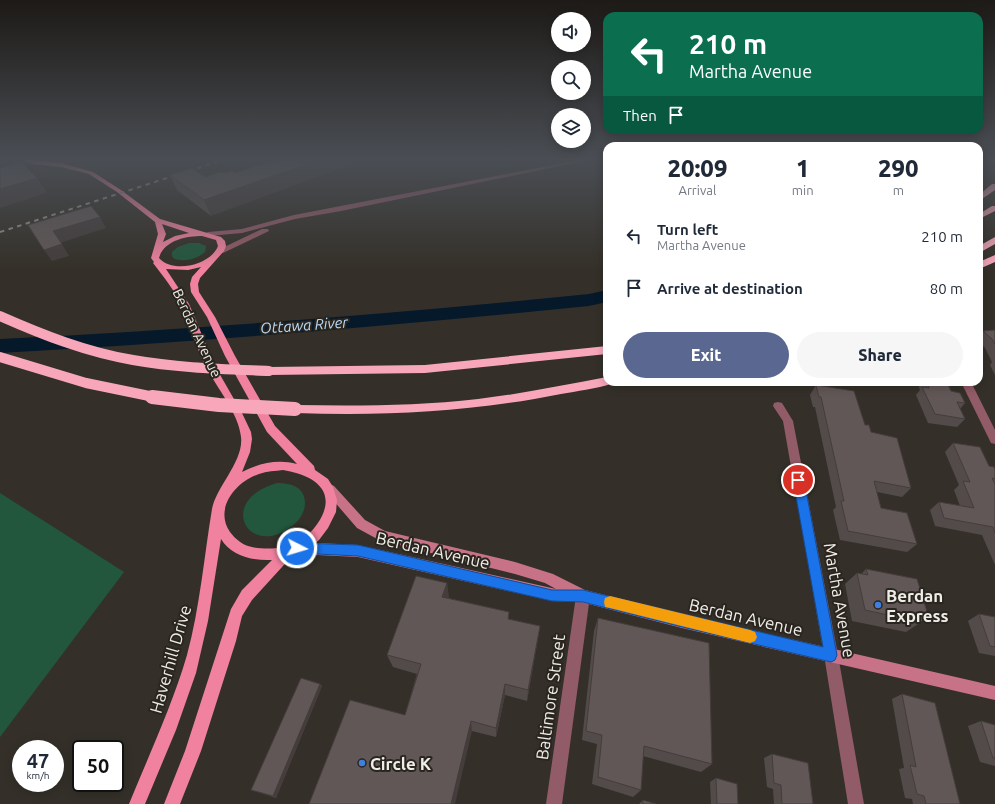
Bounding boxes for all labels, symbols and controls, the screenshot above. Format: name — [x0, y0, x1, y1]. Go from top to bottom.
map controls — [551, 12, 591, 148]
button: sound — [551, 12, 591, 52]
icon: left — [623, 28, 675, 80]
text: 210 m — [689, 28, 767, 59]
button: search — [551, 60, 591, 100]
text: Martha Avenue — [689, 61, 812, 81]
icon: arrive — [665, 104, 687, 126]
text: Then — [623, 107, 657, 124]
button: layers — [551, 108, 591, 148]
text: 20:09 — [667, 155, 727, 182]
text: 1 — [796, 155, 809, 182]
text: 290 — [878, 155, 919, 182]
text: Arrival — [678, 183, 716, 197]
text: min — [792, 183, 814, 197]
text: m — [893, 183, 904, 197]
text: Turn left — [657, 221, 718, 238]
icon: left — [623, 225, 645, 247]
text: 210 m — [921, 228, 963, 245]
text: Martha Avenue — [657, 238, 746, 252]
icon: arrive — [623, 277, 645, 299]
text: Arrive at destination — [657, 280, 803, 297]
text: 80 m — [930, 280, 963, 297]
street label: Berdan Avenue — [170, 286, 224, 380]
water label: Ottawa River — [260, 313, 350, 337]
button: Exit — [623, 332, 789, 378]
button: Share — [797, 332, 963, 378]
pin — [781, 463, 815, 497]
icon: arrive — [787, 469, 809, 491]
position arrow — [276, 527, 318, 569]
street label: Berdan Avenue — [374, 528, 492, 572]
street label: Martha Avenue — [821, 541, 859, 659]
place label: Berdan Express — [886, 586, 949, 625]
street label: Berdan Avenue — [687, 595, 805, 639]
marker: Berdan Express — [873, 600, 883, 610]
street label: Haverhill Drive — [146, 603, 194, 715]
street label: Baltimore Street — [532, 633, 568, 761]
speed limit sign: 50 — [72, 740, 124, 792]
text: 47 — [27, 749, 49, 772]
place label: Circle K — [370, 754, 432, 773]
marker: Circle K — [357, 758, 367, 768]
text: km/h — [26, 770, 50, 781]

